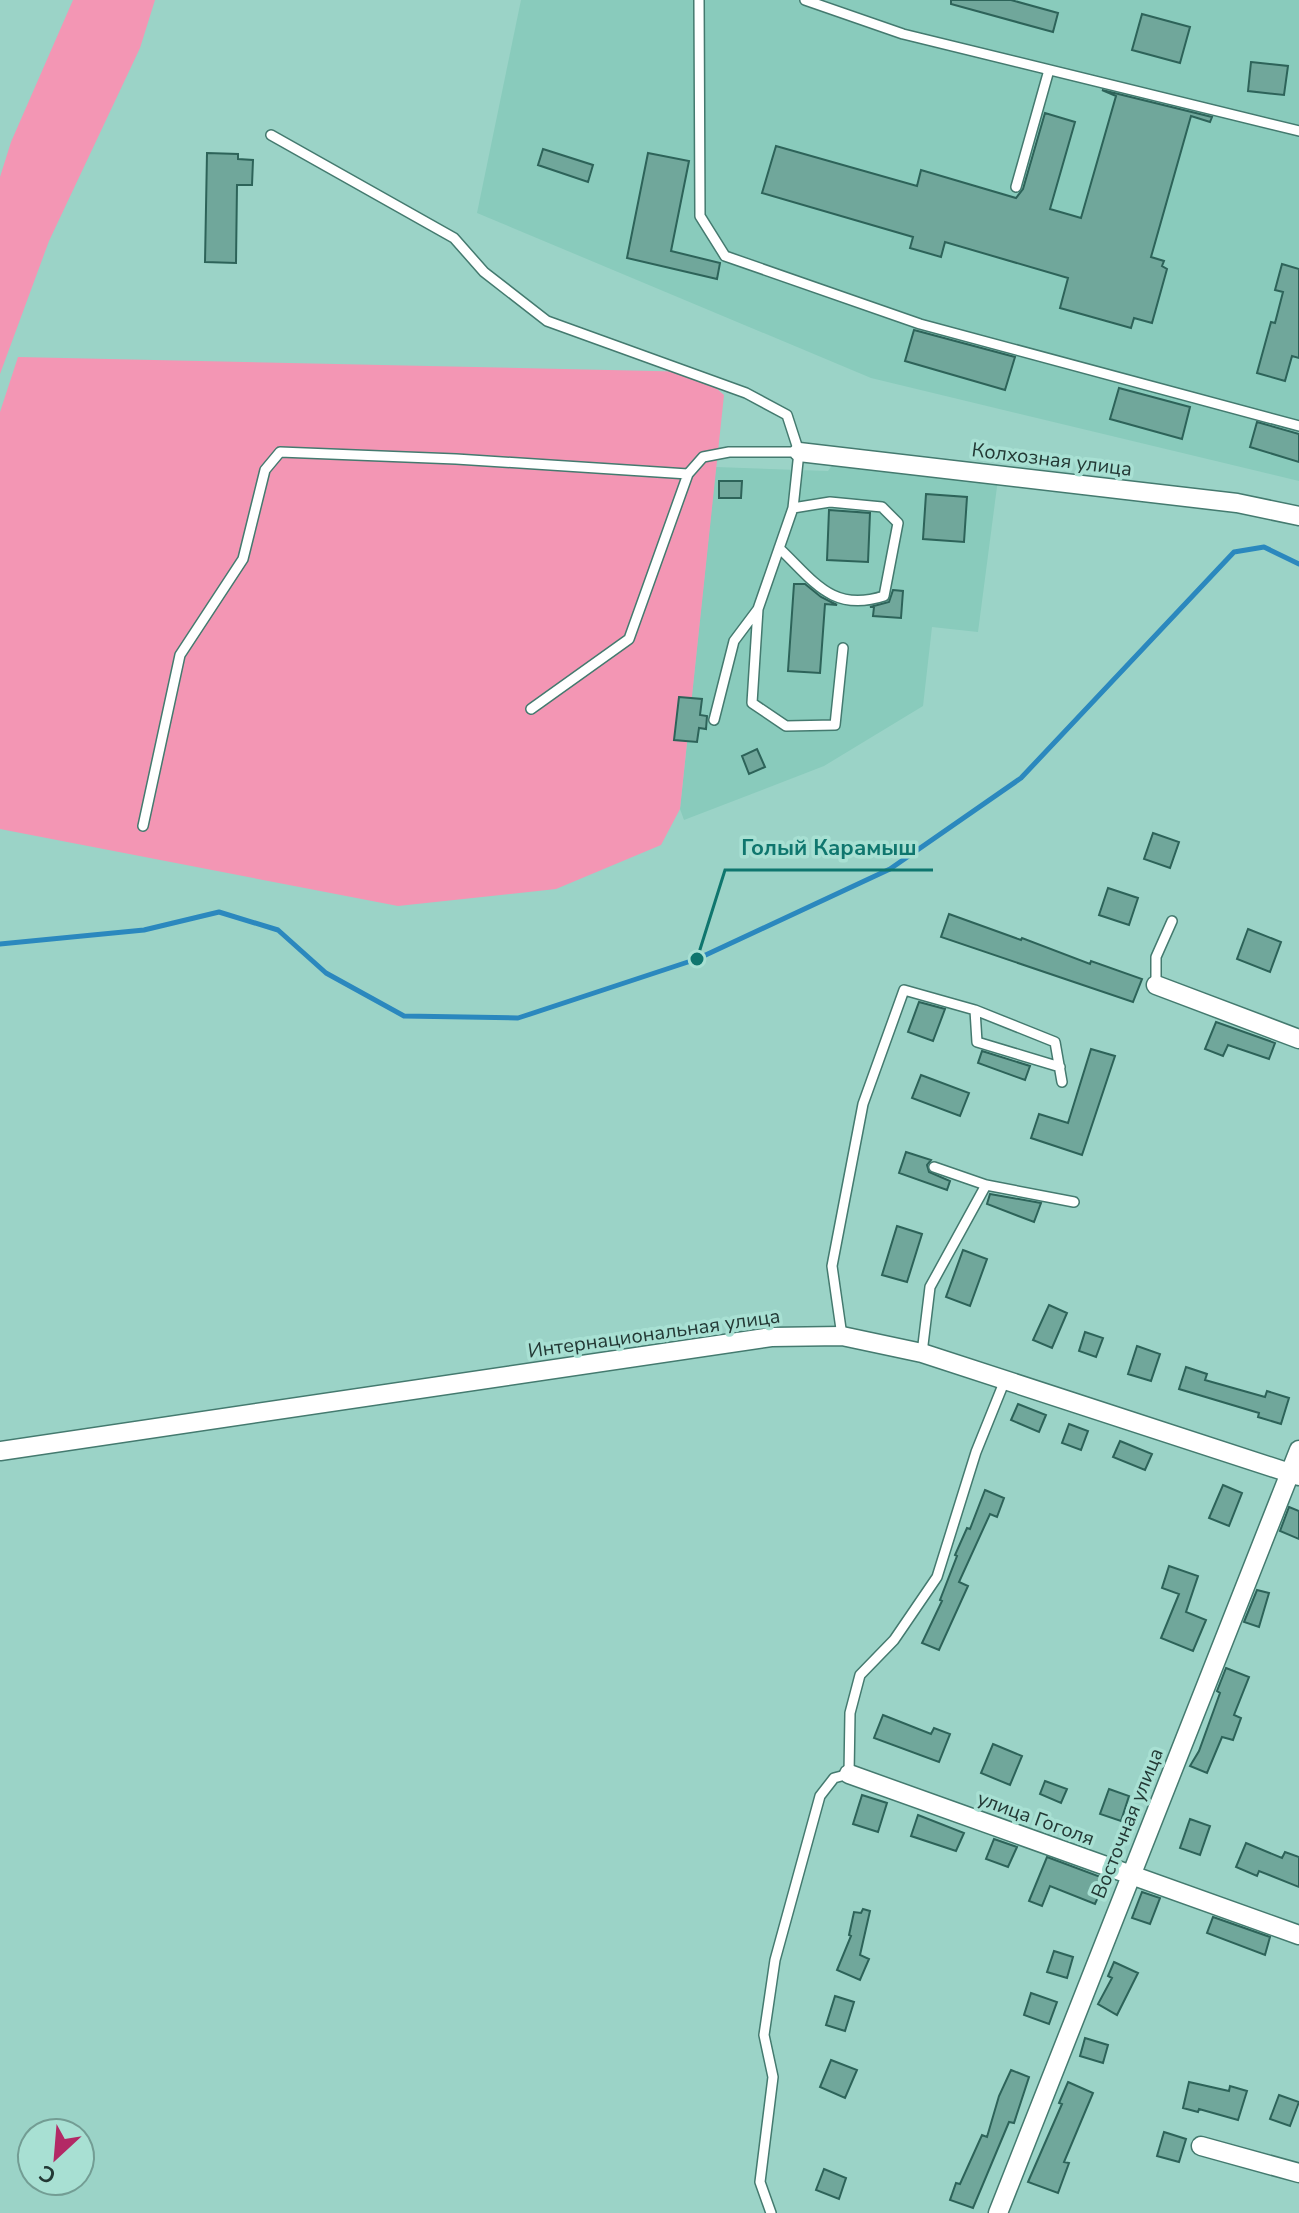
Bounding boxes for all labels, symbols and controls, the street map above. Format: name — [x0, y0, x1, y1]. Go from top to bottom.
street label: Колхозная улица — [970, 436, 1134, 483]
callout: Голый Карамыш — [725, 824, 933, 870]
text: Голый Карамыш — [741, 833, 917, 863]
street label: Интернациональная улица — [526, 1302, 782, 1365]
street label: Восточная улица — [1085, 1744, 1170, 1902]
street label: улица Гоголя — [974, 1785, 1098, 1852]
north arrow — [16, 2117, 96, 2197]
text: С — [34, 2157, 61, 2191]

